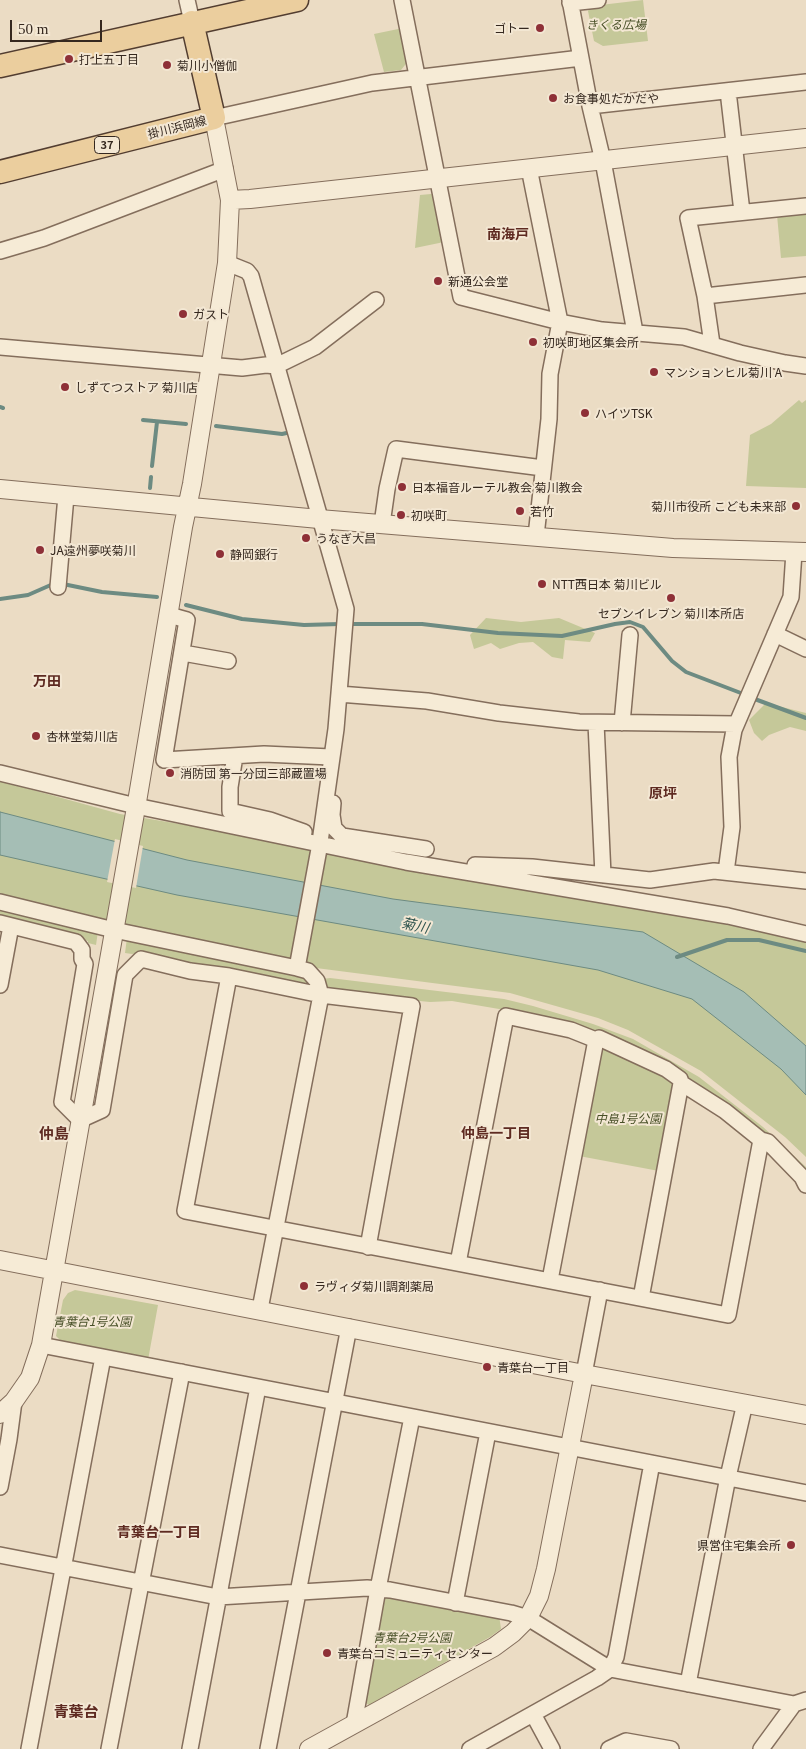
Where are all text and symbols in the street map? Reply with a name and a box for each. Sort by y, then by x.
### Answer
scale bar [12,10,105,42]
park label: きくる広場 [586,17,646,31]
text: 50 m [18,21,48,37]
place label: ゴトー [494,21,530,35]
marker: ゴトー [534,22,546,34]
place label: 打上五丁目 [79,52,139,66]
marker: 打上五丁目 [63,53,75,65]
place label: 菊川小僧伽 [177,58,237,72]
marker: 菊川小僧伽 [161,59,173,71]
place label: お食事処たかだや [563,91,659,105]
marker: お食事処たかだや [547,92,559,104]
street label: 掛川浜岡線 [146,113,208,141]
road number: 37 [94,136,120,154]
district label: 南海戸 [487,226,529,242]
place label: 新通公会堂 [448,274,508,288]
marker: 新通公会堂 [432,275,444,287]
place label: ガスト [193,307,229,321]
marker: ガスト [177,308,189,320]
place label: 初咲町地区集会所 [543,335,639,349]
marker: 初咲町地区集会所 [527,336,539,348]
place label: マンションヒル菊川 A [664,365,782,379]
marker: マンションヒル菊川 A [648,366,660,378]
place label: しずてつストア 菊川店 [75,380,198,394]
marker: しずてつストア 菊川店 [59,381,71,393]
place label: ハイツTSK [595,406,653,420]
marker: ハイツTSK [579,407,591,419]
place label: 日本福音ルーテル教会 菊川教会 [412,480,583,494]
marker: 日本福音ルーテル教会 菊川教会 [396,481,408,493]
place label: 菊川市役所 こども未来部 [651,499,786,513]
marker: 菊川市役所 こども未来部 [790,500,802,512]
place label: 若竹 [530,504,554,518]
marker: 若竹 [514,505,526,517]
place label: 初咲町 [411,508,447,522]
marker: 初咲町 [395,509,407,521]
place label: うなぎ大昌 [316,531,376,545]
marker: うなぎ大昌 [300,532,312,544]
place label: JA遠州夢咲菊川 [50,543,136,557]
marker: JA遠州夢咲菊川 [34,544,46,556]
place label: 静岡銀行 [230,547,278,561]
marker: 静岡銀行 [214,548,226,560]
place label: NTT西日本 菊川ビル [552,577,662,591]
marker: NTT西日本 菊川ビル [536,578,548,590]
marker: セブンイレブン 菊川本所店 [665,592,677,604]
place label: セブンイレブン 菊川本所店 [598,606,744,620]
district label: 万田 [33,673,61,689]
place label: 杏林堂菊川店 [46,729,118,743]
marker: 杏林堂菊川店 [30,730,42,742]
place label: 消防団 第一分団三部蔵置場 [180,766,327,780]
marker: 消防団 第一分団三部蔵置場 [164,767,176,779]
district label: 原坪 [649,785,677,801]
water label: 菊川 [400,914,430,936]
park label: 中島1号公園 [595,1111,661,1125]
district label: 仲島 [39,1124,69,1142]
district label: 仲島一丁目 [461,1125,531,1141]
place label: ラヴィダ菊川調剤薬局 [314,1279,434,1293]
marker: ラヴィダ菊川調剤薬局 [298,1280,310,1292]
park label: 青葉台1号公園 [53,1314,131,1328]
place label: 青葉台一丁目 [497,1360,569,1374]
marker: 青葉台一丁目 [481,1361,493,1373]
district label: 青葉台一丁目 [117,1524,201,1540]
place label: 県営住宅集会所 [697,1538,781,1552]
marker: 県営住宅集会所 [785,1539,797,1551]
park label: 青葉台2号公園 [373,1630,451,1644]
place label: 青葉台コミュニティセンター [337,1646,493,1660]
marker: 青葉台コミュニティセンター [321,1647,333,1659]
district label: 青葉台 [54,1702,98,1720]

